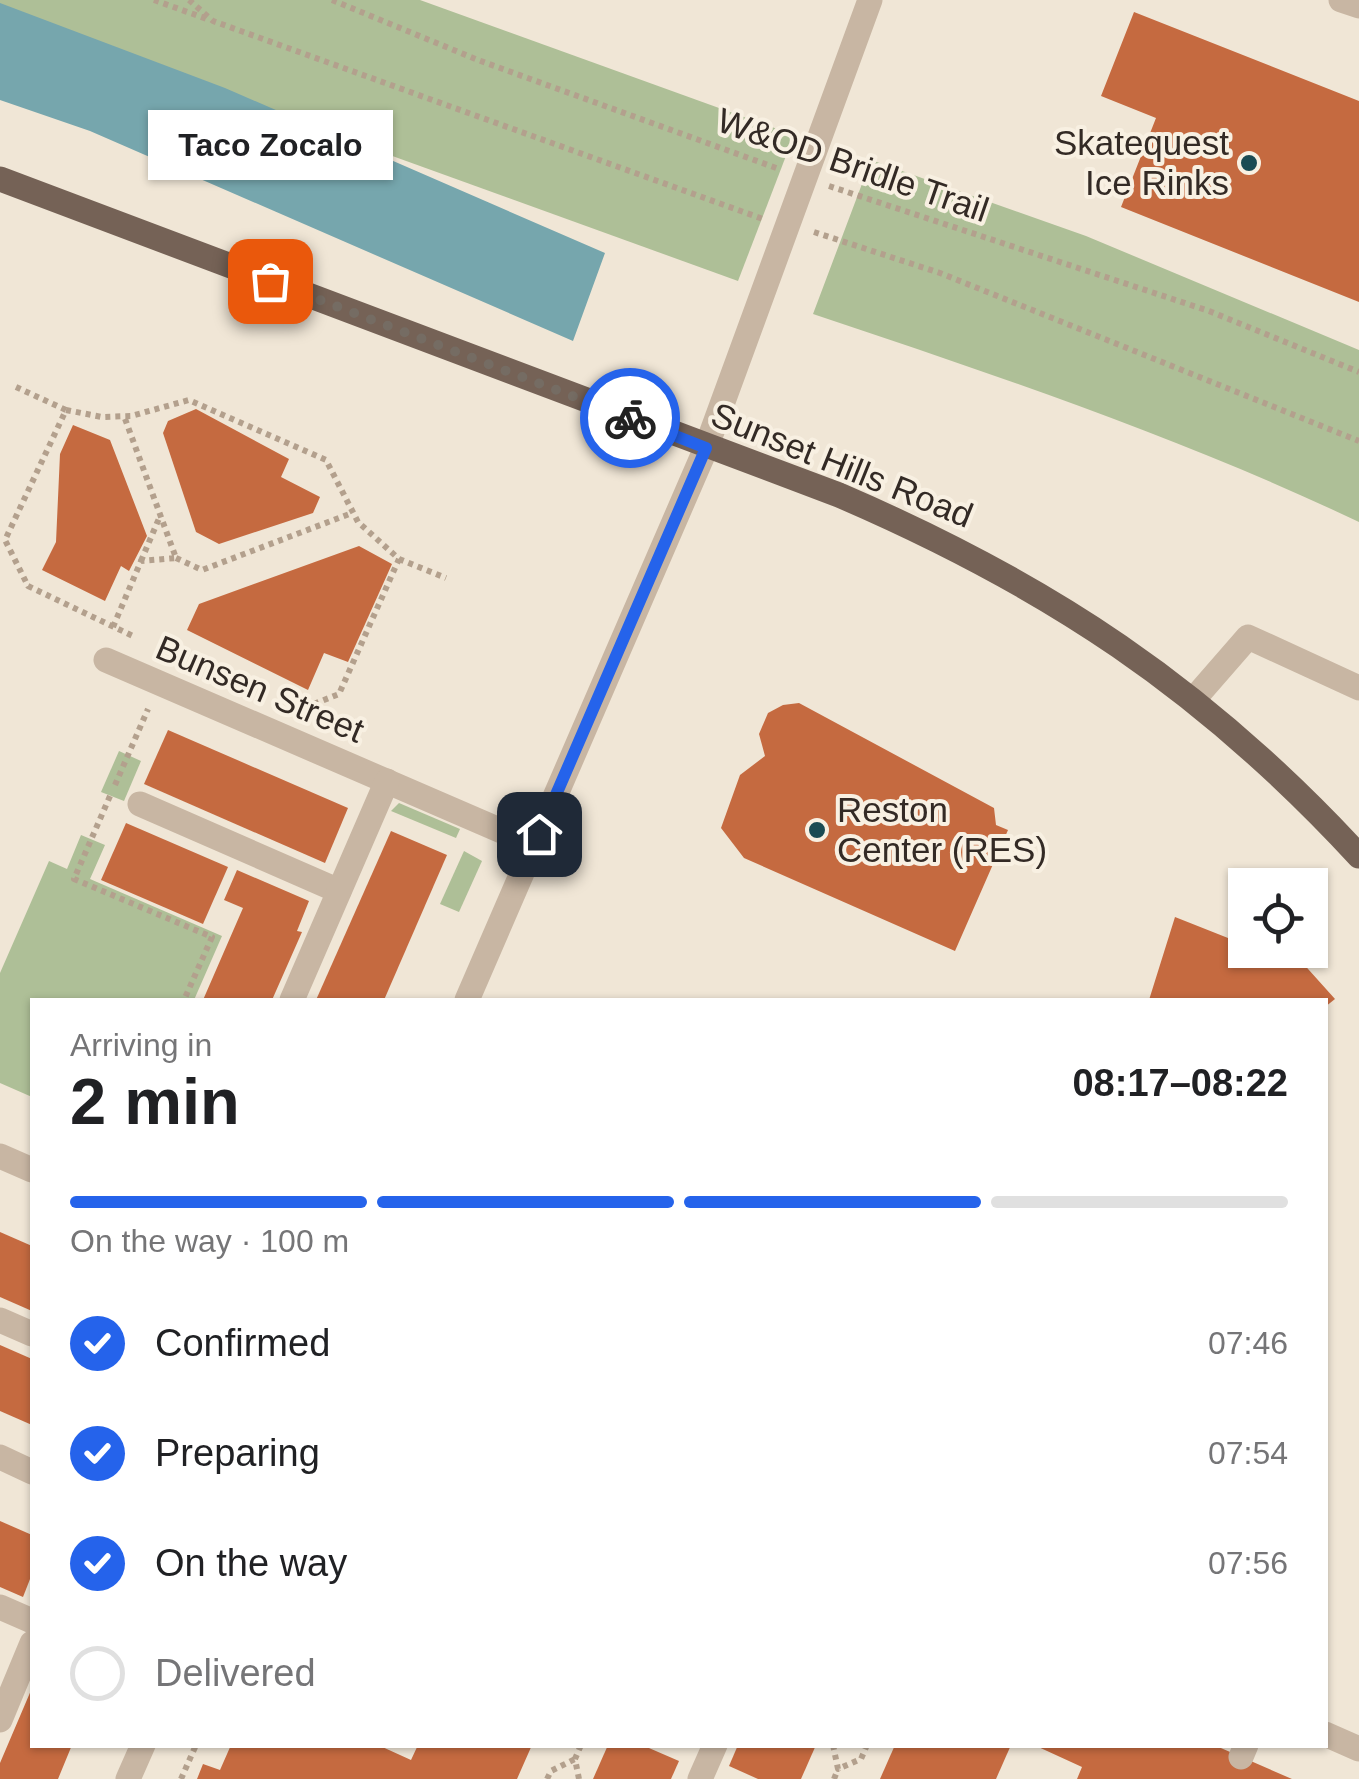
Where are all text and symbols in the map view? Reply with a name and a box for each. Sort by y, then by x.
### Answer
street label: W&OD Bridle Trail [713,100,994,229]
callout: Taco Zocalo [148,111,392,181]
place label: Skatequest Ice Rinks [1054,123,1229,202]
text: Taco Zocalo [178,127,363,163]
marker: Skatequest Ice Rinks [1238,152,1260,174]
pin [228,239,313,324]
icon: bag [243,254,298,309]
courier [580,368,680,468]
icon: bike [603,391,658,446]
street label: Sunset Hills Road [706,394,978,535]
street label: Bunsen Street [150,627,370,750]
place label: Reston Center (RES) [837,790,1047,869]
pin [497,792,582,877]
icon: home [512,807,567,862]
marker: Reston Center (RES) [806,819,828,841]
map controls [1228,868,1328,968]
button: locate [1228,868,1328,968]
text: Arriving in [70,1027,212,1063]
text: 08:17–08:22 [1072,1062,1288,1104]
text: 2 min [70,1065,240,1138]
text: On the way · 100 m [70,1223,349,1259]
icon: check [70,1316,125,1371]
text: Confirmed [155,1322,330,1364]
text: 07:46 [1208,1325,1288,1361]
icon: check [70,1426,125,1481]
text: Preparing [155,1432,320,1474]
text: 07:54 [1208,1435,1288,1471]
icon: check [70,1536,125,1591]
text: On the way [155,1542,347,1584]
text: 07:56 [1208,1545,1288,1581]
text: Delivered [155,1652,316,1694]

